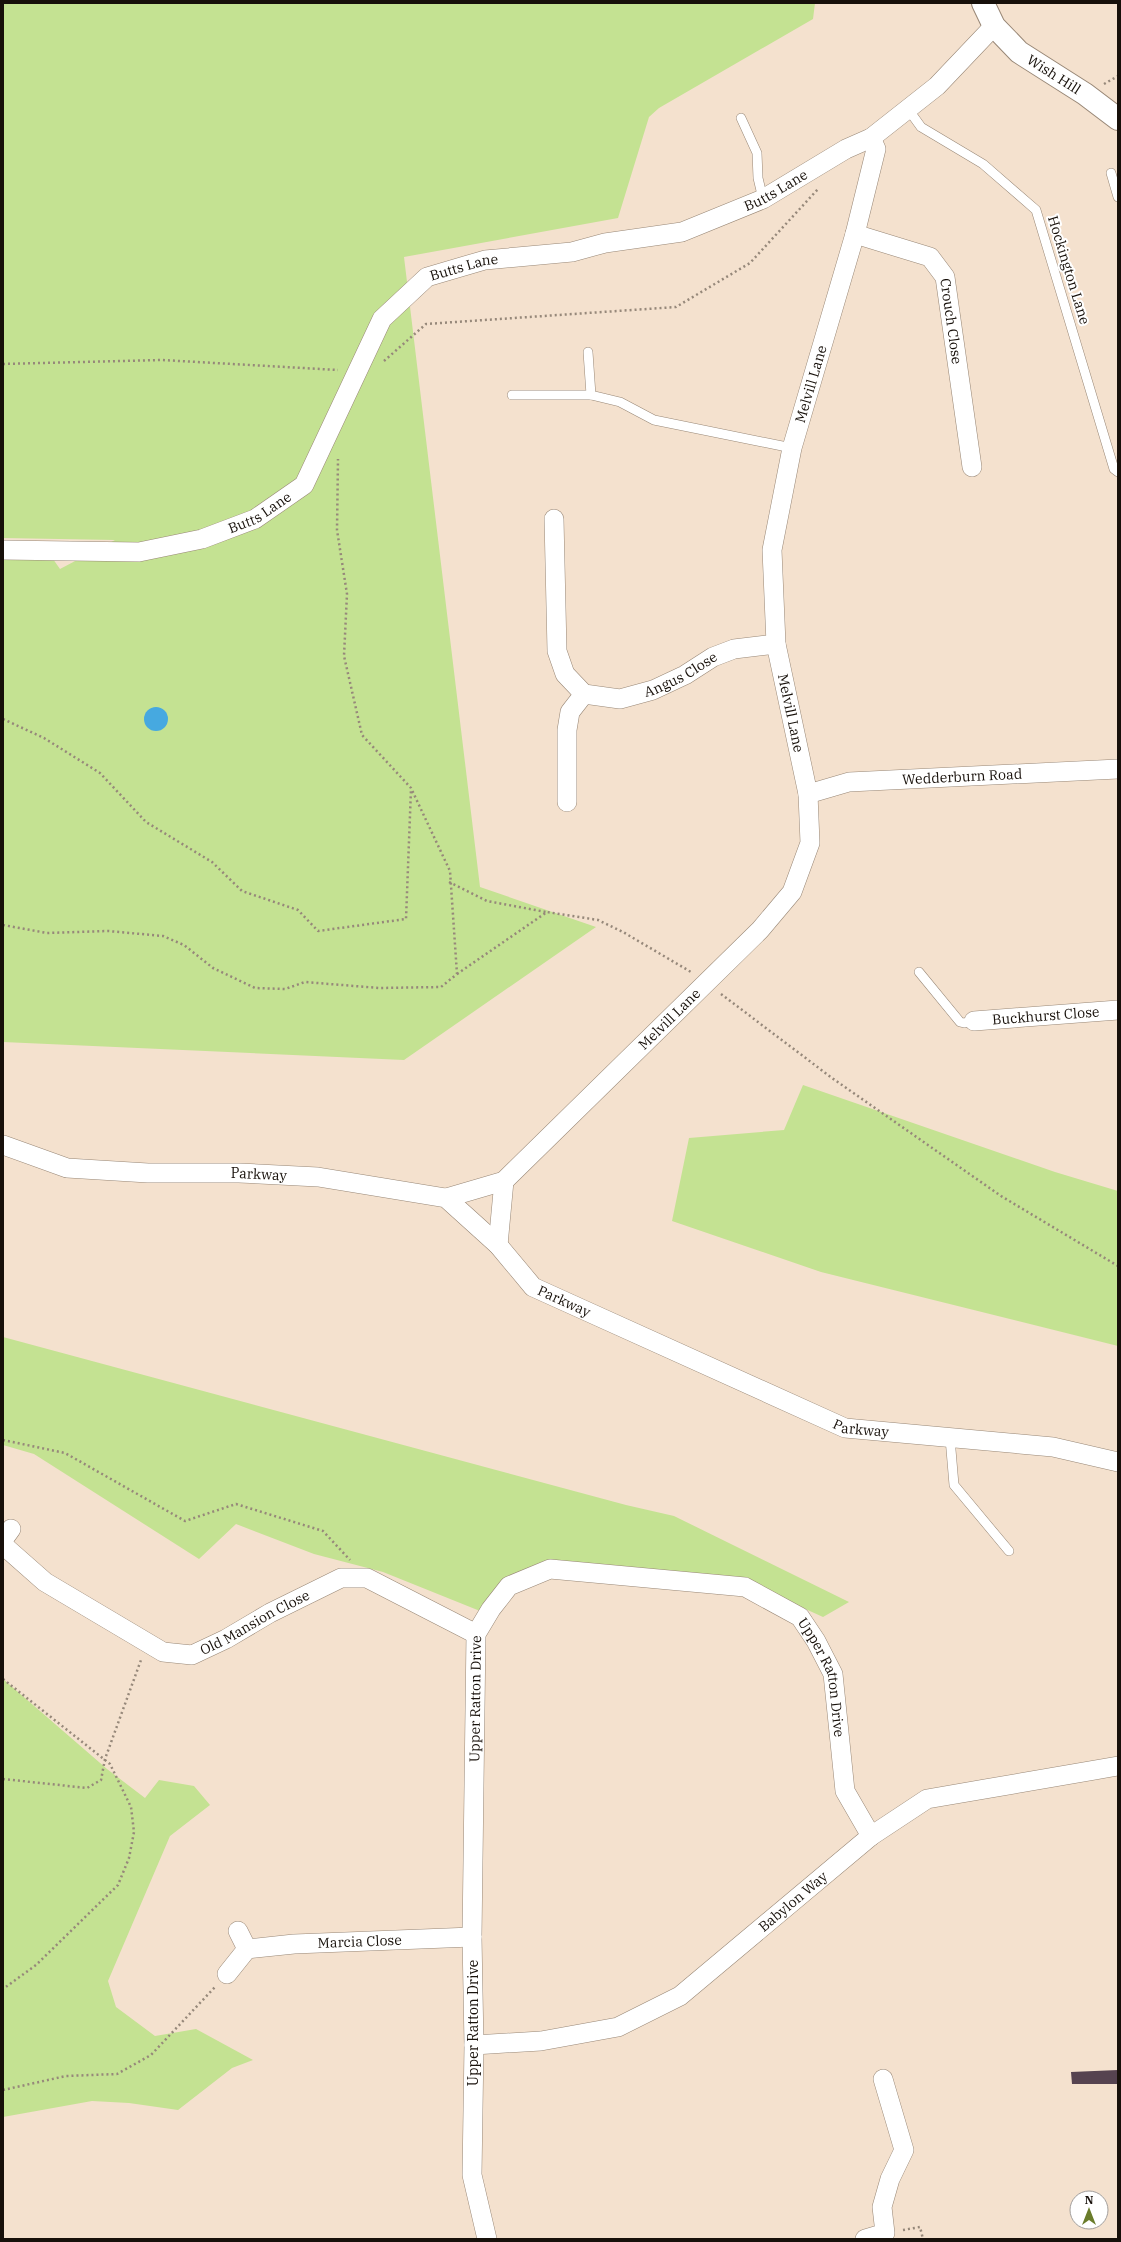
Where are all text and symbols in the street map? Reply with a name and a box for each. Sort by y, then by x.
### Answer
street label: Wish Hill [1024,50,1084,98]
street label: Butts Lane [741,165,811,215]
street label: Hockington Lane [1044,213,1094,327]
street label: Butts Lane [428,250,499,285]
street label: Crouch Close [936,277,966,365]
street label: Melvill Lane [791,343,831,425]
street label: Butts Lane [226,488,295,537]
street label: Angus Close [642,648,720,701]
street label: Melvill Lane [774,672,808,754]
street label: Wedderburn Road [902,765,1023,788]
street label: Melvill Lane [634,984,704,1053]
street label: Buckhurst Close [992,1002,1100,1029]
street label: Parkway [231,1164,288,1184]
street label: Parkway [535,1281,594,1321]
street label: Parkway [830,1415,890,1441]
street label: Old Mansion Close [197,1586,312,1659]
street label: Upper Ratton Drive [794,1614,848,1738]
street label: Upper Ratton Drive [465,1635,485,1762]
street label: Babylon Way [755,1867,832,1936]
street label: Marcia Close [317,1931,402,1952]
street label: Upper Ratton Drive [464,1960,482,2086]
north arrow [1069,2190,1109,2230]
text: N [1085,2193,1094,2207]

